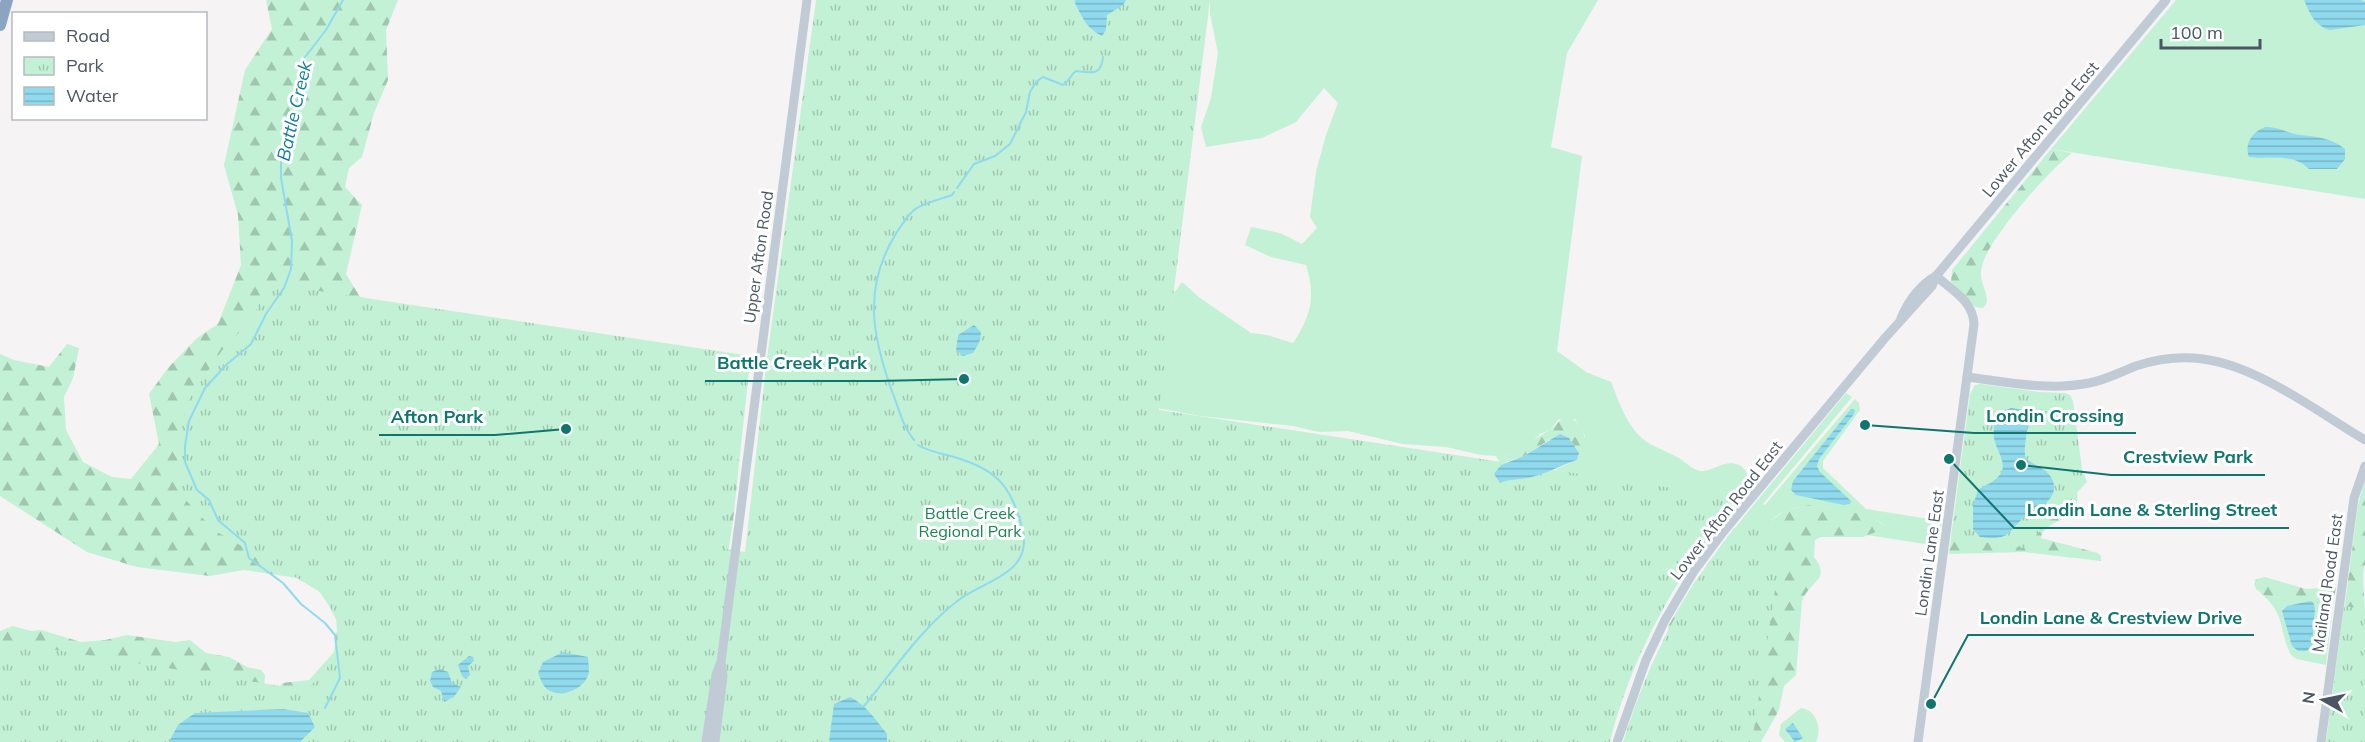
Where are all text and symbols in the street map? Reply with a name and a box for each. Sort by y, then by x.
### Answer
legend [12,12,207,120]
scale bar [2161,12,2260,50]
text: 100 m [2170,21,2223,44]
text: Road [66,24,110,47]
text: Park [66,54,105,77]
street label: Lower Afton Road East [1977,57,2103,201]
water label: Battle Creek [271,58,317,163]
text: Water [66,84,119,107]
street label: Upper Afton Road [739,189,777,325]
callout: Battle Creek Park [705,345,879,381]
text: Battle Creek Park [717,351,868,374]
callout: Londin Crossing [1974,397,2136,433]
callout: Afton Park [379,399,495,435]
text: Londin Crossing [1986,404,2124,427]
text: Afton Park [391,405,484,428]
street label: Lower Afton Road East [1666,436,1787,583]
callout: Crestview Park [2111,439,2265,475]
text: Crestview Park [2123,445,2254,468]
street label: Londin Lane East [1910,488,1948,617]
callout: Londin Lane & Sterling Street [2014,492,2289,528]
text: Londin Lane & Sterling Street [2027,498,2278,521]
park label: Battle Creek Regional Park [919,503,1022,541]
street label: Mailand Road East [2307,512,2347,653]
callout: Londin Lane & Crestview Drive [1968,599,2254,635]
text: Londin Lane & Crestview Drive [1980,606,2242,629]
north arrow [2293,670,2353,730]
text: N [2297,690,2319,705]

